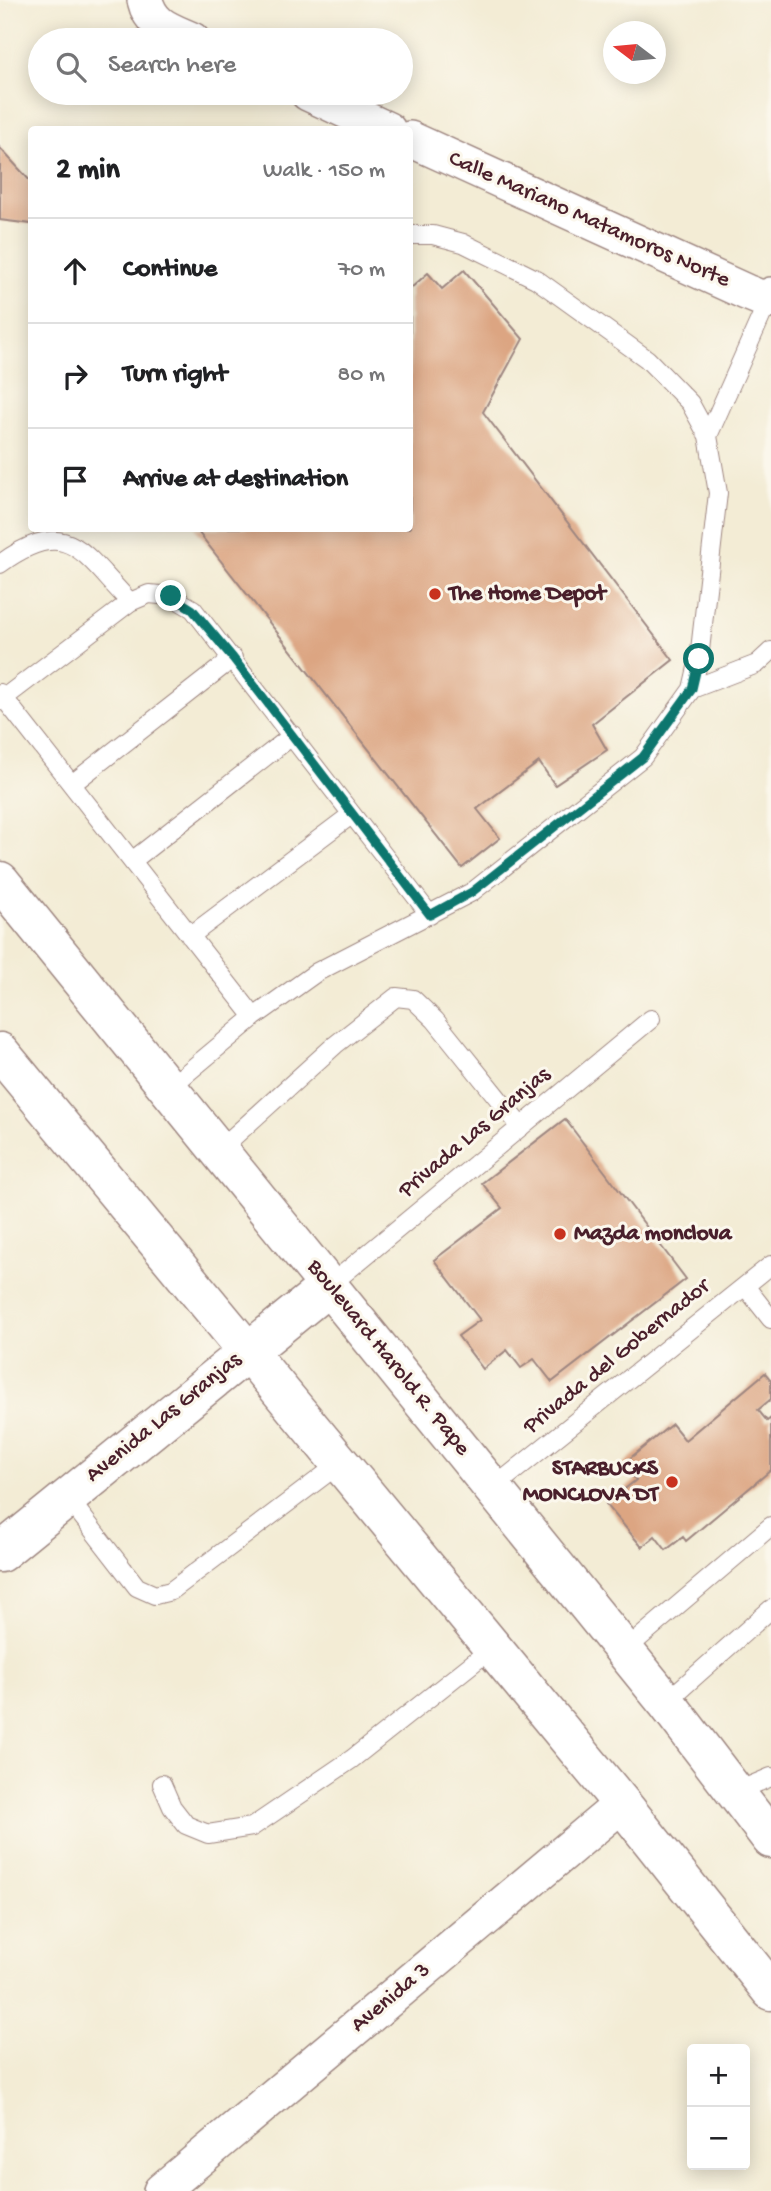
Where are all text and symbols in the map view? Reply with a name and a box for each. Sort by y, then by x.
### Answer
north arrow [603,21,666,84]
search box [28,28,413,105]
icon: search [52,48,90,86]
text: Search here [108,51,236,82]
street label: Calle Mariano Matamoros Norte [444,146,735,295]
text: 2 min [56,154,120,189]
text: Walk · 150 m [263,158,385,185]
icon: ahead [56,252,94,290]
text: Continue [123,255,217,286]
text: 70 m [338,257,385,284]
icon: right [56,357,94,395]
text: Turn right [123,360,227,391]
text: 80 m [338,362,385,389]
icon: arrive [56,462,94,500]
text: Arrive at destination [123,465,348,496]
route end [155,580,186,611]
place label: The Home Depot [447,581,608,608]
marker: The Home Depot [427,586,443,602]
route start [683,643,714,674]
street label: Privada Las Granjas [393,1061,557,1205]
place label: Mazda monclova [574,1221,733,1248]
marker: Mazda monclova [552,1226,568,1242]
street label: Boulevard Harold R. Pape [300,1254,476,1462]
street label: Privada del Gobernador [518,1272,717,1441]
street label: Avenida Las Granjas [81,1347,248,1489]
place label: STARBUCKS MONCLOVA DT [523,1456,660,1509]
marker: STARBUCKS MONCLOVA DT [664,1474,680,1490]
street label: Avenida 3 [346,1957,436,2039]
map controls [687,2044,750,2170]
button: + [687,2044,750,2107]
button: − [687,2107,750,2170]

